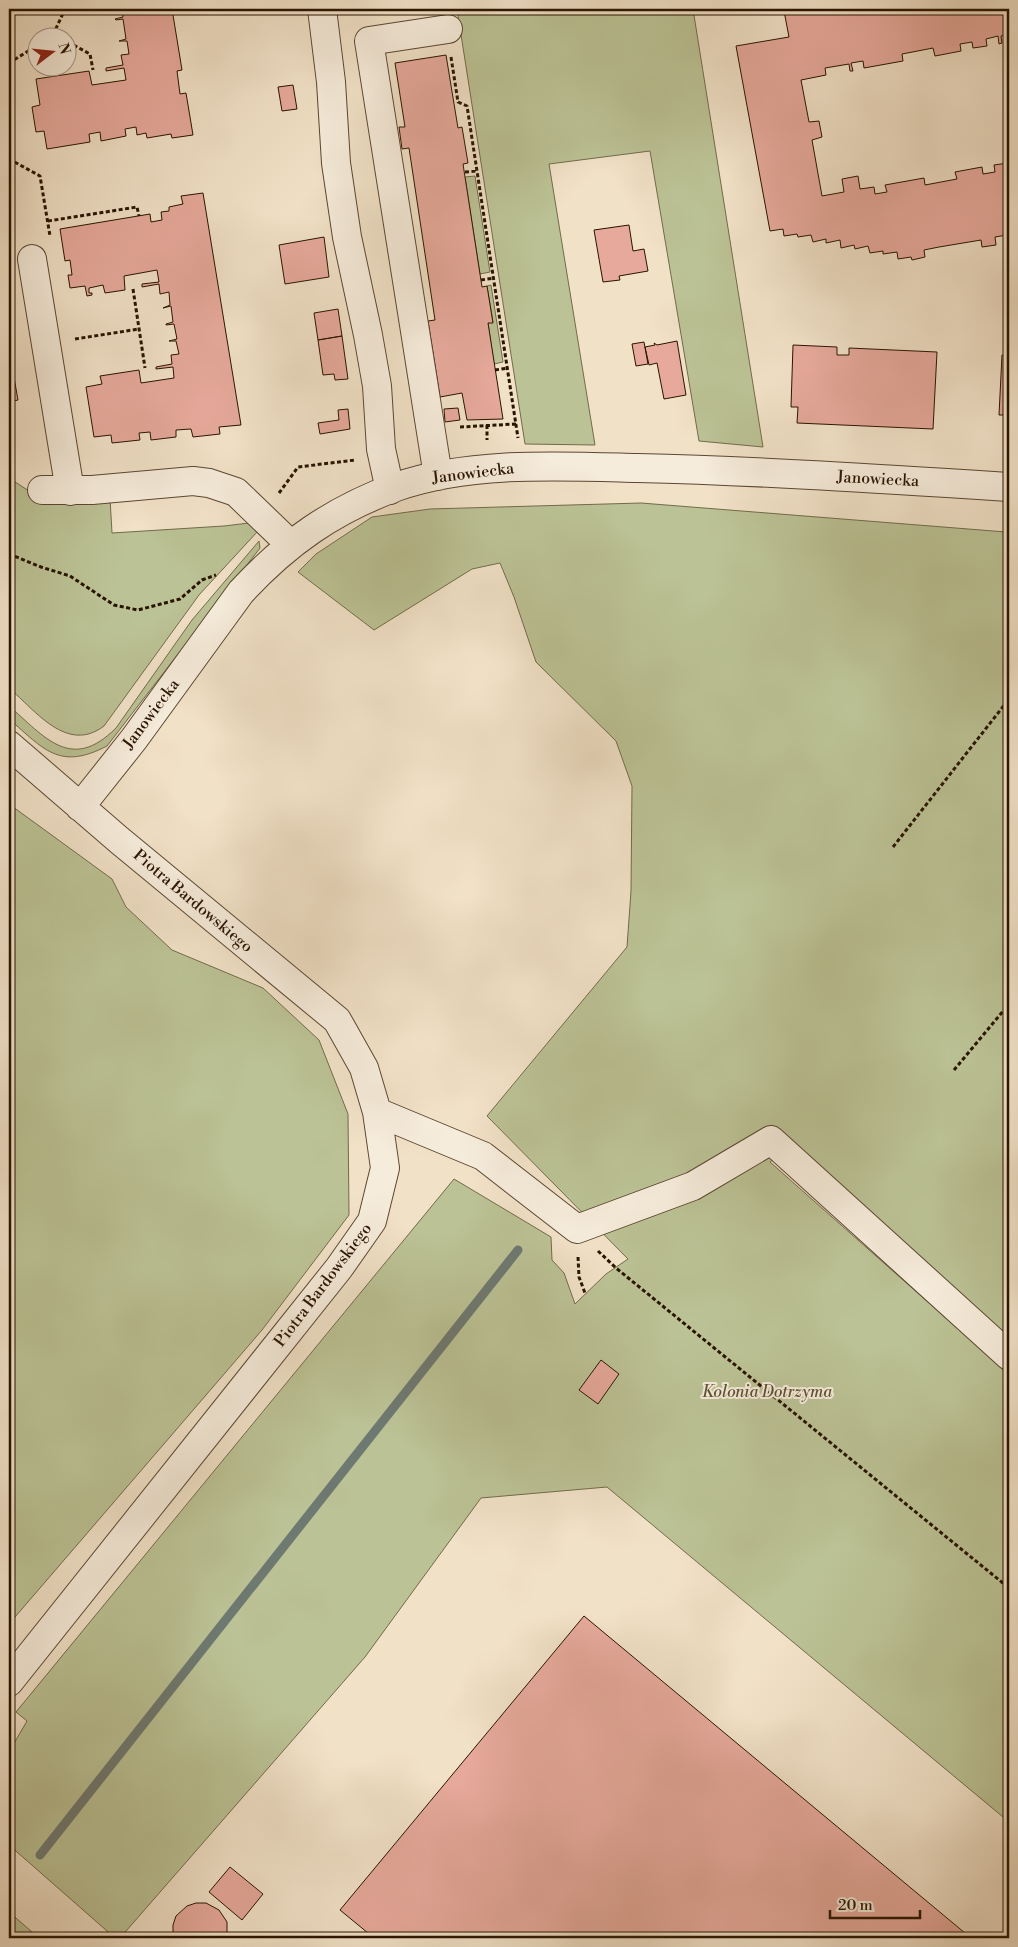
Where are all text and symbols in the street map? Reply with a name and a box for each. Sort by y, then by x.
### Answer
north arrow [28,28,78,78]
text: N [53,41,74,56]
street label: Janowiecka [430,458,516,488]
street label: Janowiecka [835,467,921,491]
street label: Janowiecka [118,674,184,754]
street label: Piotra Bardowskiego [129,845,257,957]
street label: Piotra Bardowskiego [270,1219,376,1351]
park label: Kolonia Dotrzyma [702,1382,832,1402]
scale bar [830,1887,920,1919]
text: 20 m [838,1896,873,1915]

